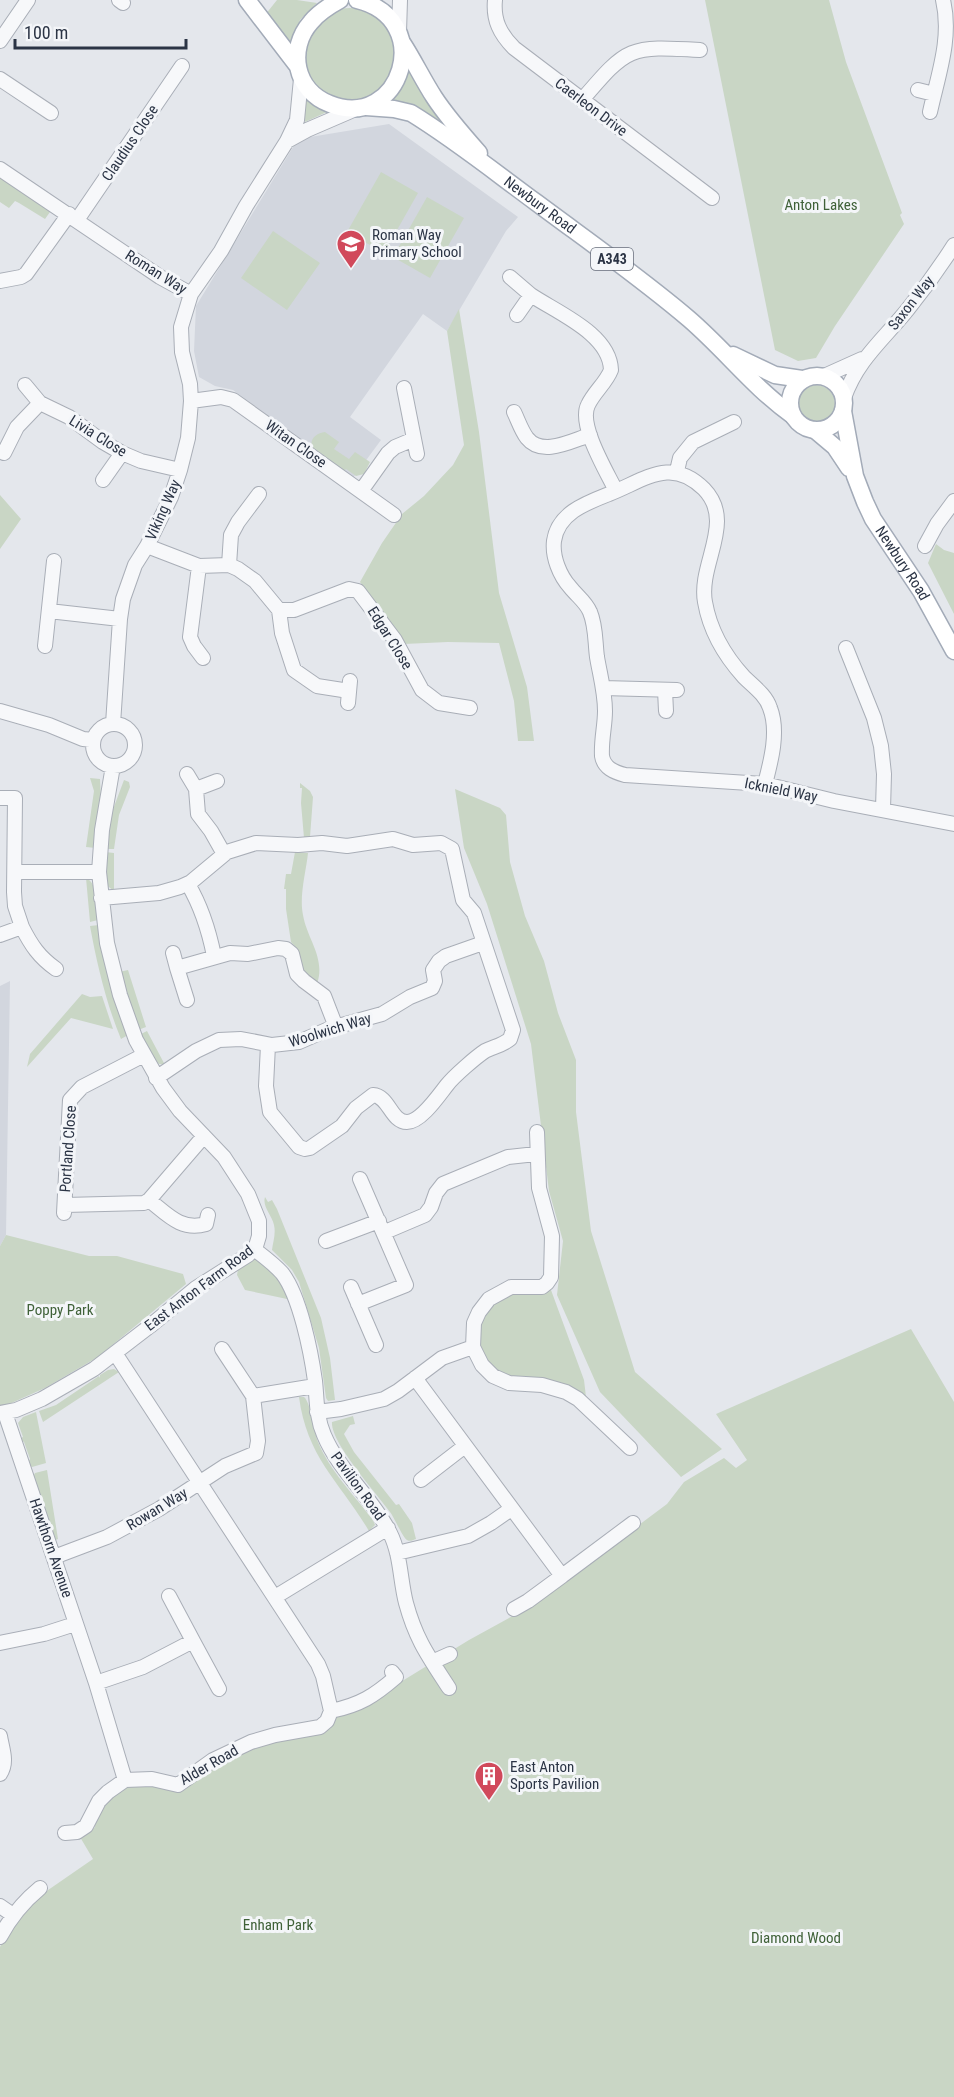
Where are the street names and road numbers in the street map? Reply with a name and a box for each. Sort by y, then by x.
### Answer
street label: Caerleon Drive [551,74,631,140]
street label: Claudius Close [98,101,162,185]
street label: Newbury Road [500,173,579,238]
street label: Roman Way [122,246,190,298]
road number: A343 [591,248,633,270]
street label: Saxon Way [884,272,938,334]
street label: Livia Close [66,411,130,461]
street label: Witan Close [262,416,330,472]
street label: Viking Way [142,477,184,543]
street label: Newbury Road [871,523,933,604]
street label: Edgar Close [364,603,416,673]
street label: Icknield Way [743,774,819,806]
street label: Woolwich Way [287,1009,373,1051]
street label: Portland Close [56,1105,80,1193]
street label: East Anton Farm Road [141,1241,257,1335]
street label: Pavilion Road [327,1448,389,1524]
street label: Rowan Way [123,1484,191,1534]
street label: Hawthorn Avenue [26,1496,76,1600]
street label: Alder Road [176,1741,242,1789]

